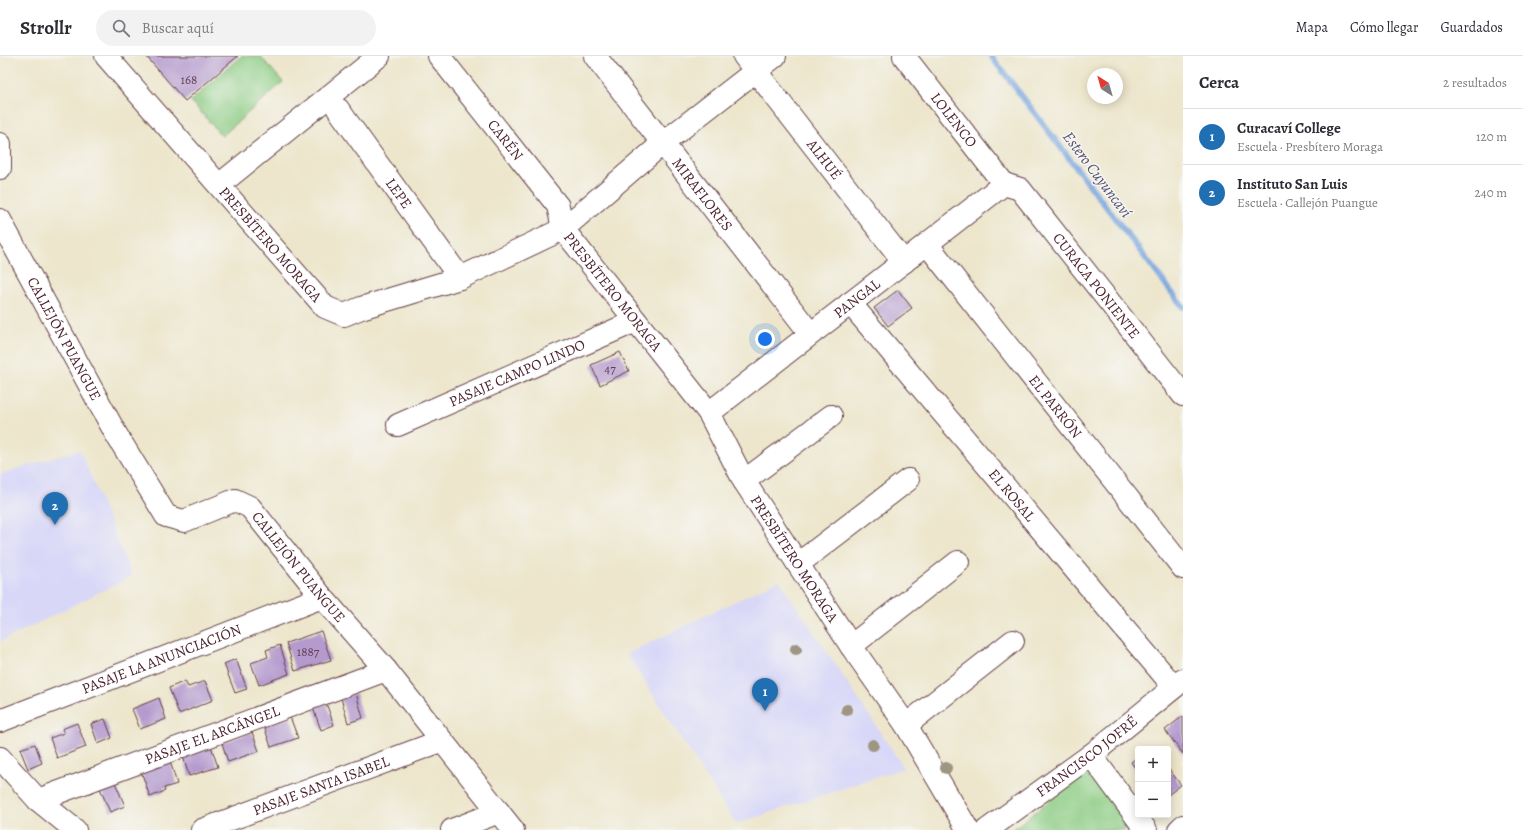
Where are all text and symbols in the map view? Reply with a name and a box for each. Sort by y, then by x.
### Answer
search box [96,10,376,46]
text: Strollr [20,15,72,41]
icon: search [110,17,132,39]
text: Buscar aquí [142,18,214,38]
text: Mapa [1296,18,1328,37]
text: Cómo llegar [1350,18,1418,37]
text: Guardados [1440,18,1503,37]
north arrow [1087,68,1123,104]
house number: 168 [181,71,197,88]
text: Cerca [1199,71,1239,94]
text: 2 resultados [1443,74,1507,91]
street label: LOLENCO [926,88,982,151]
street label: CARÉN [483,115,528,165]
text: Curacaví College [1237,118,1341,138]
water label: Estero Cuyuncaví [1058,127,1137,223]
text: 1 [1210,128,1214,145]
text: 120 m [1476,128,1507,145]
street label: ALHUÉ [802,134,847,184]
text: Escuela · Presbítero Moraga [1237,138,1383,155]
street label: MIRAFLORES [667,153,737,235]
street label: LEPE [381,174,417,213]
text: Instituto San Luis [1237,174,1348,194]
street label: PRESBÍTERO MORAGA [214,182,326,307]
text: 2 [1209,184,1215,201]
text: 240 m [1475,184,1507,201]
text: Escuela · Callejón Puangue [1237,194,1378,211]
street label: PRESBÍTERO MORAGA [559,228,666,356]
street label: CURACA PONIENTE [1048,229,1145,343]
street label: CALLEJÓN PUANGUE [23,273,106,404]
street label: PANGAL [829,274,884,323]
your location [755,329,775,349]
street label: PASAJE CAMPO LINDO [446,334,588,412]
house number: 47 [604,360,616,377]
street label: EL PARRÓN [1024,371,1087,442]
street label: EL ROSAL [984,464,1040,526]
street label: PRESBÍTERO MORAGA [746,491,843,626]
pin: 2 [42,492,68,525]
street label: CALLEJÓN PUANGUE [247,507,350,627]
street label: PASAJE LA ANUNCIACIÓN [79,619,244,699]
house number: 1887 [297,643,320,660]
pin: 1 [752,678,778,711]
street label: PASAJE EL ARCÁNGEL [142,700,283,769]
street label: FRANCISCO JOFRÉ [1032,711,1142,801]
map controls [1135,746,1171,818]
button: + [1135,746,1171,782]
street label: PASAJE SANTA ISABEL [250,751,392,820]
button: − [1135,782,1171,818]

